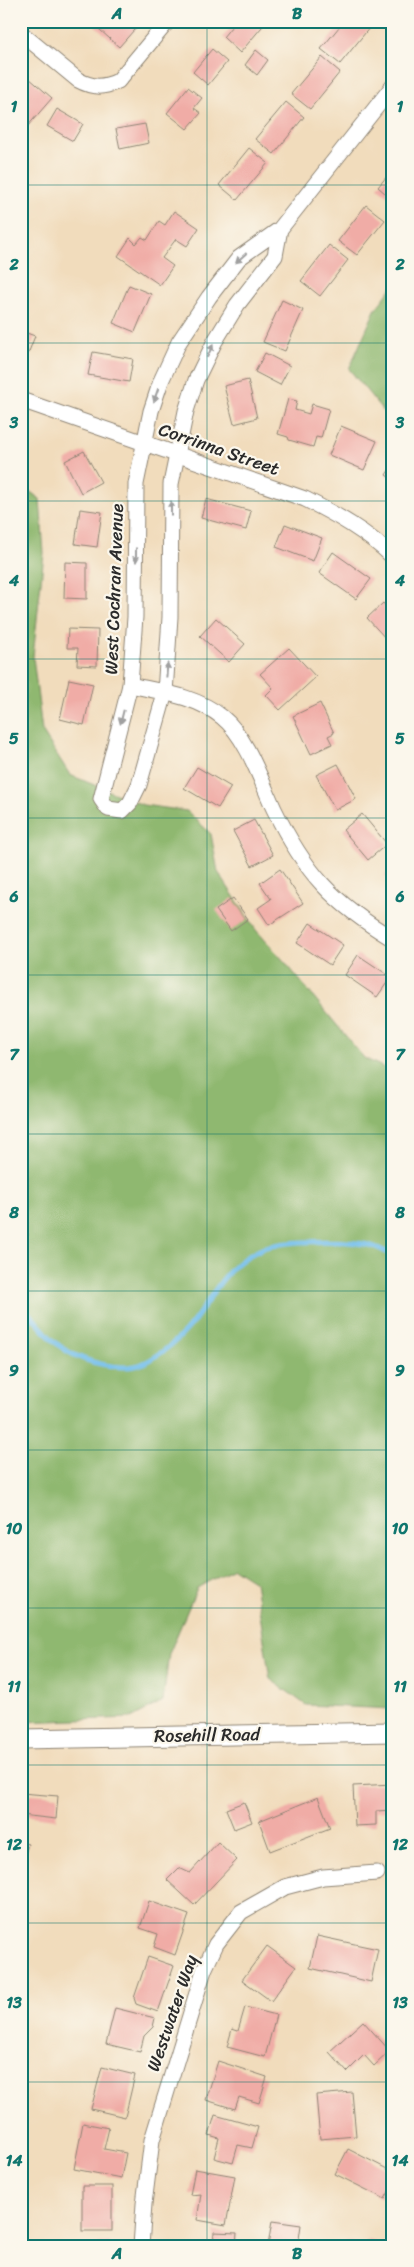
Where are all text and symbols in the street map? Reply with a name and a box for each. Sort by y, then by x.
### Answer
text: A [111,0,122,28]
text: B [292,0,303,28]
text: 1 [11,92,18,121]
text: 1 [397,92,404,121]
text: 2 [8,250,19,279]
text: 2 [394,250,405,279]
one-way arrow [235,253,247,264]
one-way arrow [206,344,214,358]
one-way arrow [152,388,159,403]
text: 3 [9,408,19,437]
text: 3 [395,408,405,437]
street label: Corrinna Street [154,413,284,485]
one-way arrow [167,499,175,515]
street label: West Cochran Avenue [95,503,133,675]
one-way arrow [132,548,140,564]
text: 4 [8,566,19,595]
text: 4 [394,566,405,595]
one-way arrow [163,662,171,678]
one-way arrow [118,709,126,724]
text: 5 [9,724,19,753]
text: 5 [395,724,405,753]
text: 6 [8,882,19,911]
text: 6 [394,882,405,911]
text: 7 [9,1040,20,1069]
text: 7 [395,1040,406,1069]
text: 8 [8,1198,19,1227]
text: 8 [394,1198,405,1227]
text: 9 [9,1356,19,1385]
text: 9 [395,1356,405,1385]
text: 10 [6,1514,22,1543]
text: 10 [392,1514,408,1543]
text: 11 [7,1672,21,1701]
text: 11 [393,1672,407,1701]
street label: Rosehill Road [154,1718,262,1752]
text: 12 [6,1830,23,1859]
text: 12 [392,1830,409,1859]
street label: Westwater Way [137,1950,207,2076]
text: 13 [6,1988,22,2017]
text: 13 [392,1988,408,2017]
text: 14 [6,2146,22,2175]
text: 14 [392,2146,408,2175]
text: A [111,2239,122,2267]
text: B [292,2239,303,2267]

